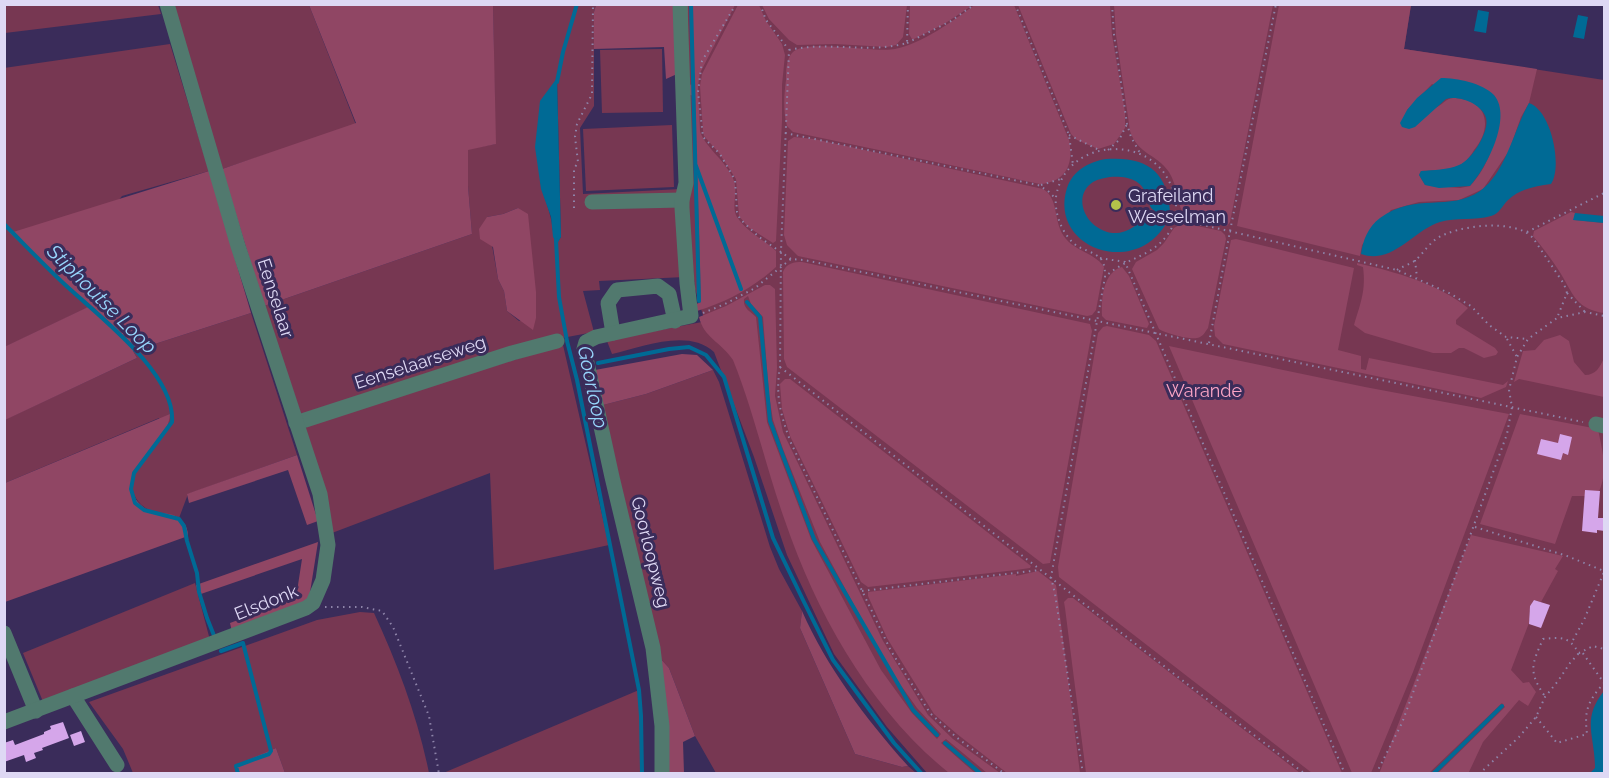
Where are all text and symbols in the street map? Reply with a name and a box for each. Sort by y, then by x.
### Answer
place label: Grafeiland Wesselman [1128,185,1226,227]
marker: Grafeiland Wesselman [1109,198,1123,212]
water label: Stiphoutse Loop [42,239,162,359]
street label: Eenselaar [253,256,299,341]
street label: Eenselaarseweg [352,331,488,393]
water label: Goorloop [573,344,613,430]
park label: Warande [1166,380,1242,401]
street label: Goorloopweg [627,494,675,610]
street label: Elsdonk [231,580,301,624]

